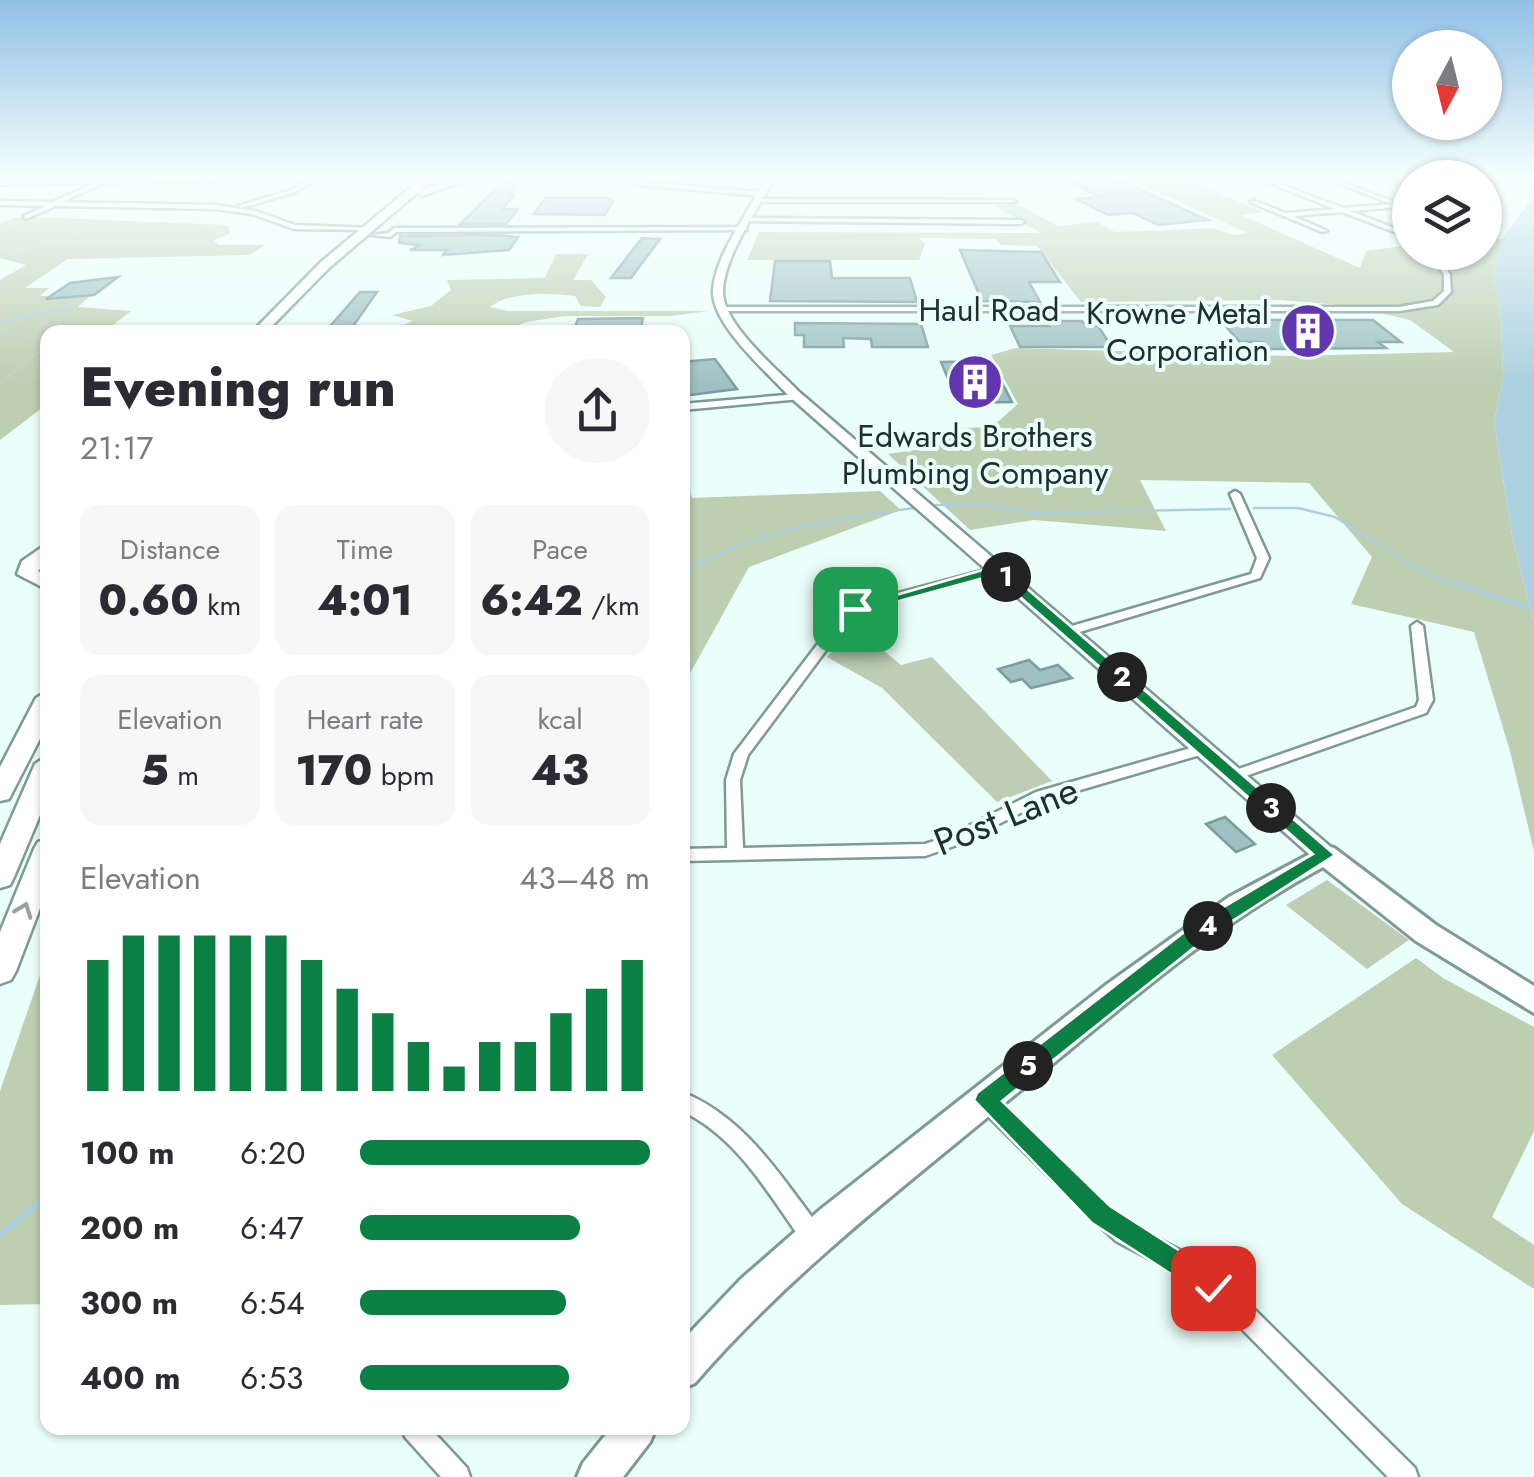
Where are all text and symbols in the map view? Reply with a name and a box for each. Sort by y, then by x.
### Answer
north arrow [1392,30,1502,140]
map controls [1392,30,1502,270]
button: layers [1392,160,1502,270]
street label: Haul Road [918,287,1060,333]
place label: Krowne Metal Corporation [1086,290,1269,373]
building icon: Krowne Metal Corporation [1278,301,1338,361]
text: Evening run [80,347,396,427]
building icon: Edwards Brothers Plumbing Company [945,352,1005,412]
button: share [545,358,650,463]
place label: Edwards Brothers Plumbing Company [842,413,1109,496]
text: 21:17 [80,425,153,471]
text: Distance [120,529,220,570]
text: Time [337,529,393,570]
text: Pace [532,529,588,570]
pin: 1 [981,552,1031,602]
text: 1 [999,556,1013,597]
pin [813,567,898,652]
text: 0.60 [99,570,199,631]
text: 4:01 [317,570,413,631]
text: 6:42 [480,570,583,631]
icon: arrive [828,582,883,637]
text: km [199,585,241,626]
text: /km [583,585,640,626]
pin: 2 [1097,652,1147,702]
text: 2 [1113,656,1131,697]
text: Elevation [117,699,223,740]
text: Heart rate [307,699,423,740]
text: kcal [537,699,583,740]
text: 5 [141,740,169,801]
text: 170 [295,740,372,801]
text: 43 [531,740,589,801]
text: m [169,755,199,796]
text: bpm [372,755,435,796]
street label: Post Lane [925,762,1086,869]
pin: 3 [1246,783,1296,833]
text: 3 [1262,787,1280,828]
text: Elevation [80,855,201,901]
text: 43–48 m [520,855,650,901]
pin: 4 [1183,901,1233,951]
one-way arrow [12,902,32,920]
text: 4 [1198,905,1218,946]
pin: 5 [1003,1041,1053,1091]
text: 5 [1019,1045,1037,1086]
text: 100 m [80,1130,175,1176]
text: 6:20 [240,1130,305,1176]
text: 200 m [80,1205,179,1251]
text: 6:47 [240,1205,304,1251]
pin [1171,1246,1256,1331]
icon: check [1186,1261,1241,1316]
text: 300 m [80,1280,178,1326]
text: 6:54 [240,1280,305,1326]
text: 400 m [80,1355,181,1401]
text: 6:53 [240,1355,304,1401]

